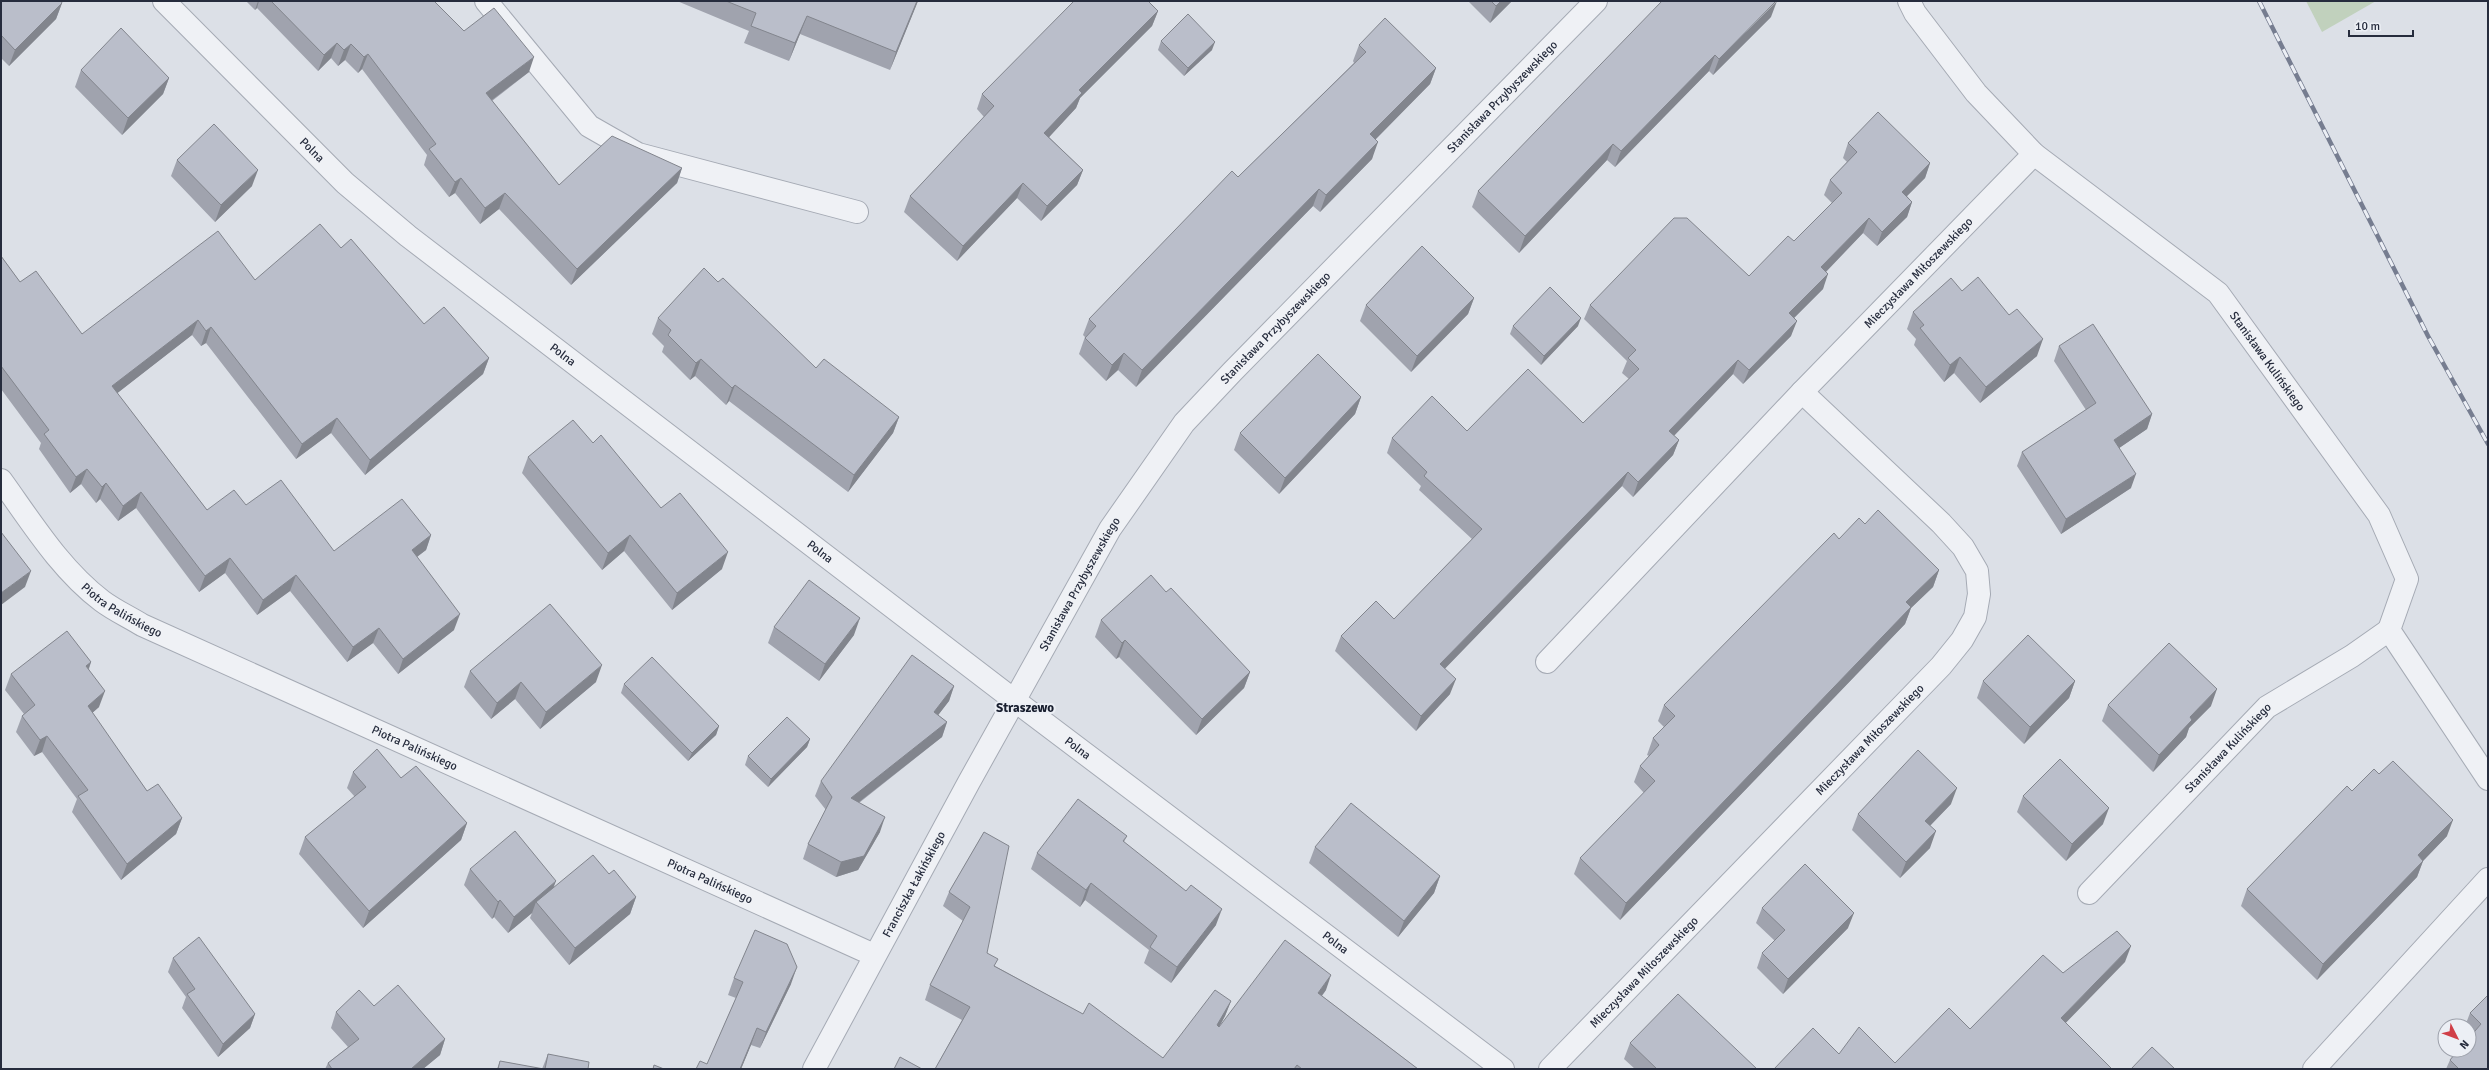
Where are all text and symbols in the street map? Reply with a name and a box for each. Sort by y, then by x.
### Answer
scale bar [2349,12,2413,38]
text: 10 m [2355,19,2380,34]
street label: Stanisława Przybyszewskiego [1444,38,1561,156]
street label: Polna [296,135,327,166]
street label: Mieczysława Miłoszewskiego [1861,214,1976,332]
street label: Stanisława Przybyszewskiego [1217,269,1334,388]
street label: Stanisława Kulińskiego [2226,309,2308,414]
street label: Polna [546,340,579,370]
street label: Stanisława Przybyszewskiego [1036,514,1124,654]
street label: Polna [804,537,836,567]
street label: Piotra Palińskiego [78,580,164,641]
street label: Mieczysława Miłoszewskiego [1813,681,1927,799]
street label: Stanisława Kulińskiego [2182,699,2274,796]
district label: Straszewo [996,700,1054,716]
street label: Piotra Palińskiego [369,723,460,774]
street label: Polna [1061,734,1093,763]
street label: Franciszka Łakińskiego [879,829,949,940]
street label: Piotra Palińskiego [665,856,755,907]
street label: Mieczysława Miłoszewskiego [1587,914,1702,1031]
street label: Polna [1319,928,1351,958]
north arrow [2437,1018,2477,1058]
text: N [2457,1037,2471,1052]

